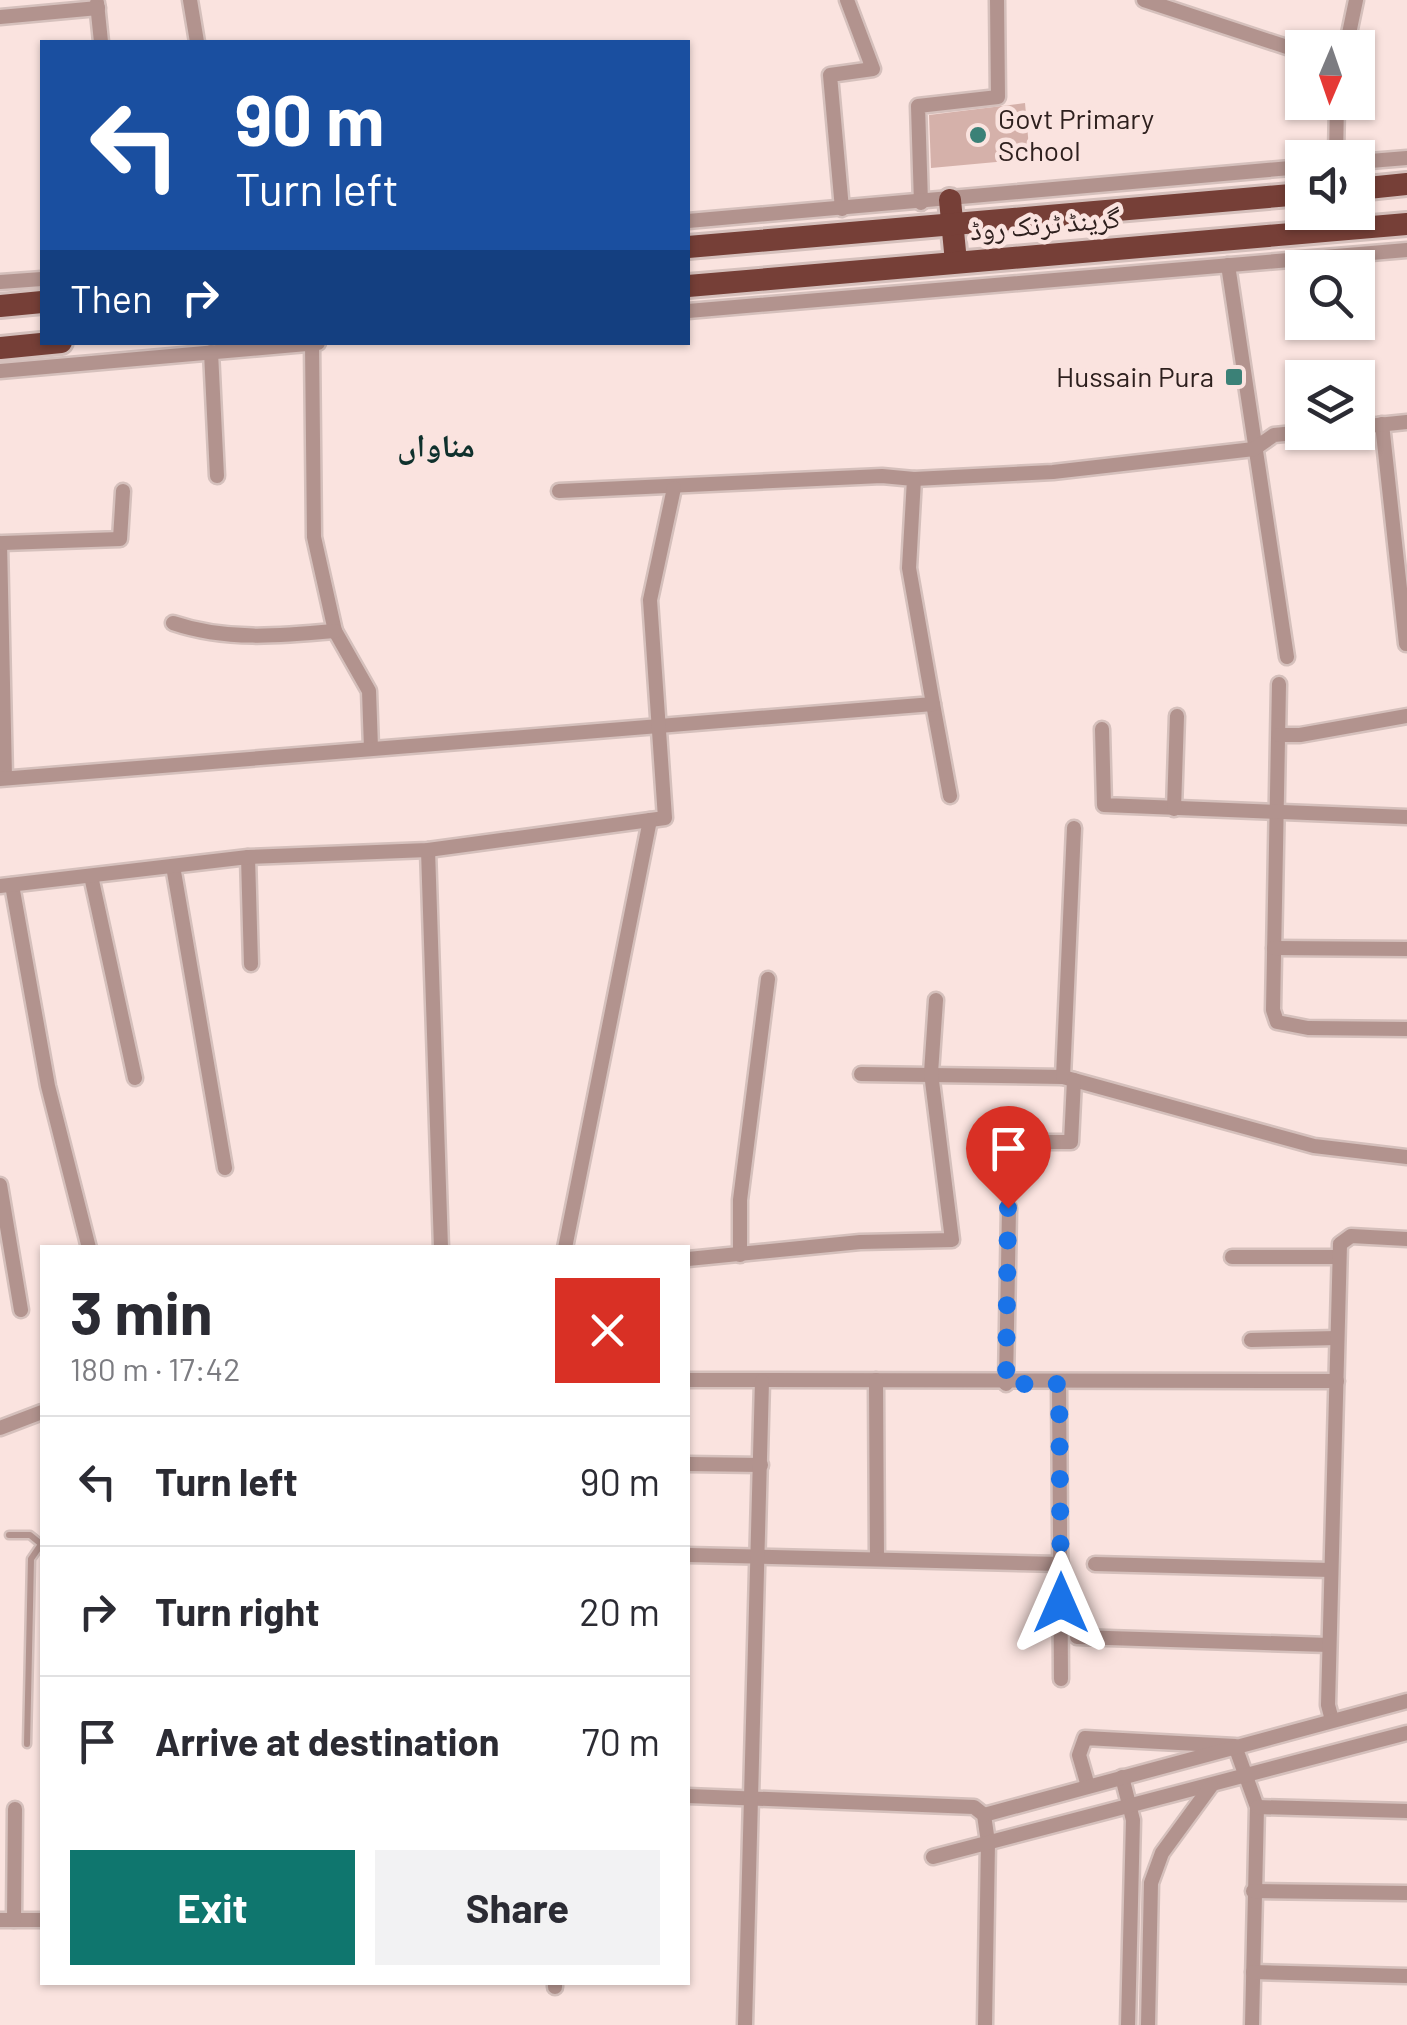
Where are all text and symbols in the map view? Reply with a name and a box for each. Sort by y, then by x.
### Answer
north arrow [1285,30,1375,120]
map controls [1285,30,1375,450]
text: 90 m [235,76,385,160]
icon: left [70,80,200,210]
place label: Govt Primary School [998,101,1154,167]
marker: Govt Primary School [967,124,989,146]
button: sound [1285,140,1375,230]
text: Turn left [235,161,399,215]
street label: گرینڈ ٹرنک روڈ [968,199,1122,247]
button: search [1285,250,1375,340]
icon: right [173,270,228,325]
text: Then [70,275,153,321]
place label: Hussain Pura [1056,359,1214,393]
button: layers [1285,360,1375,450]
marker: Hussain Pura [1223,366,1245,388]
district label: مناواں [397,425,475,465]
pin [966,1106,1051,1209]
icon: arrive [981,1121,1036,1176]
text: 3 min [70,1275,213,1347]
button: close [555,1278,660,1383]
text: 180 m · 17:42 [70,1349,240,1387]
icon: left [70,1454,125,1509]
text: Turn left [155,1458,298,1504]
text: 90 m [580,1458,660,1504]
position arrow [1009,1551,1113,1655]
icon: right [70,1584,125,1639]
text: Turn right [155,1588,320,1634]
text: 20 m [579,1588,660,1634]
icon: arrive [70,1714,125,1769]
text: Arrive at destination [155,1718,500,1764]
text: 70 m [582,1718,660,1764]
button: Exit [70,1850,355,1965]
button: Share [375,1850,660,1965]

